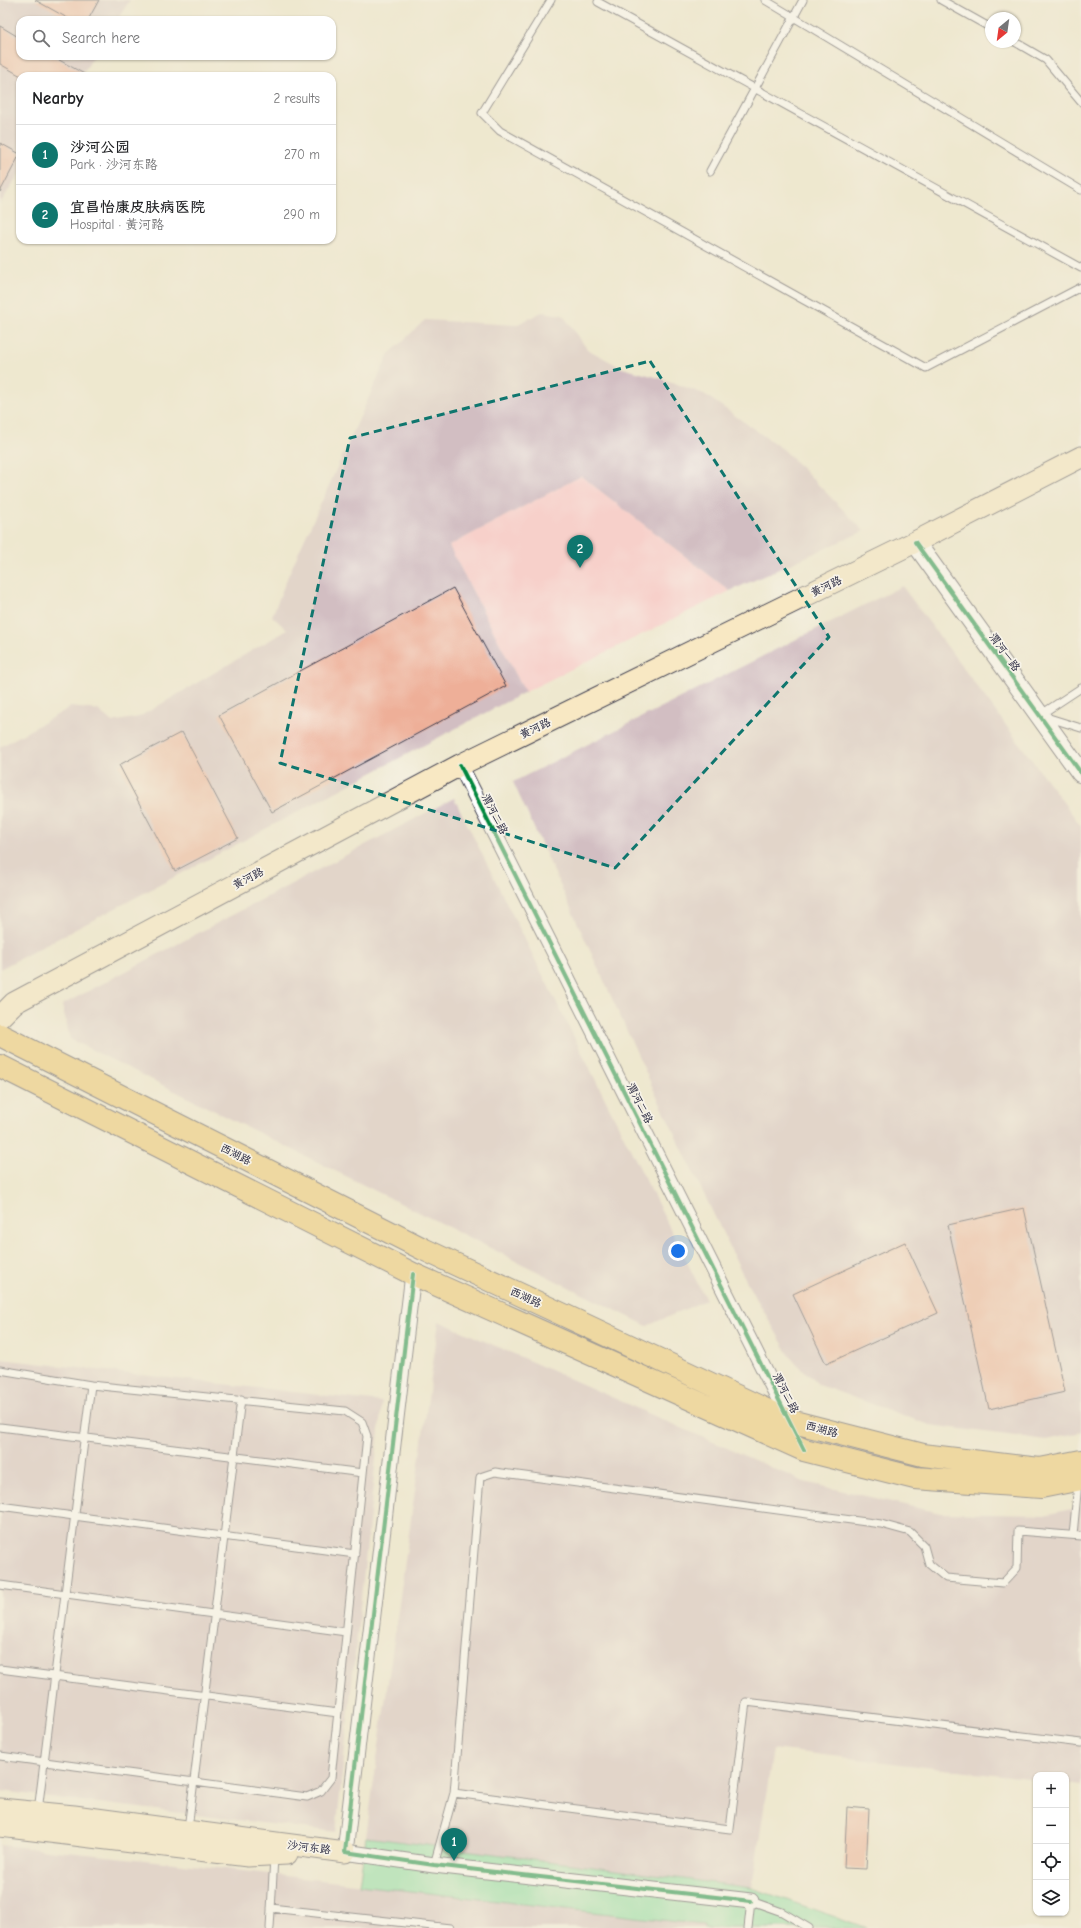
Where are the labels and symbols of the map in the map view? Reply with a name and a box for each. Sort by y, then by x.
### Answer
north arrow [985,12,1021,48]
pin: 2 [567,535,593,568]
street label: 黄河路 [809,573,844,600]
street label: 渭河一路 [986,631,1023,674]
street label: 黄河路 [518,715,553,742]
street label: 渭河二路 [479,792,510,837]
street label: 黄河路 [231,865,266,892]
street label: 渭河二路 [624,1081,655,1126]
street label: 西湖路 [218,1141,253,1168]
your location [668,1241,688,1261]
street label: 西湖路 [508,1285,543,1310]
street label: 渭河二路 [770,1371,801,1416]
street label: 西湖路 [804,1419,839,1440]
pin: 1 [441,1828,467,1861]
street label: 沙河东路 [286,1838,332,1857]

